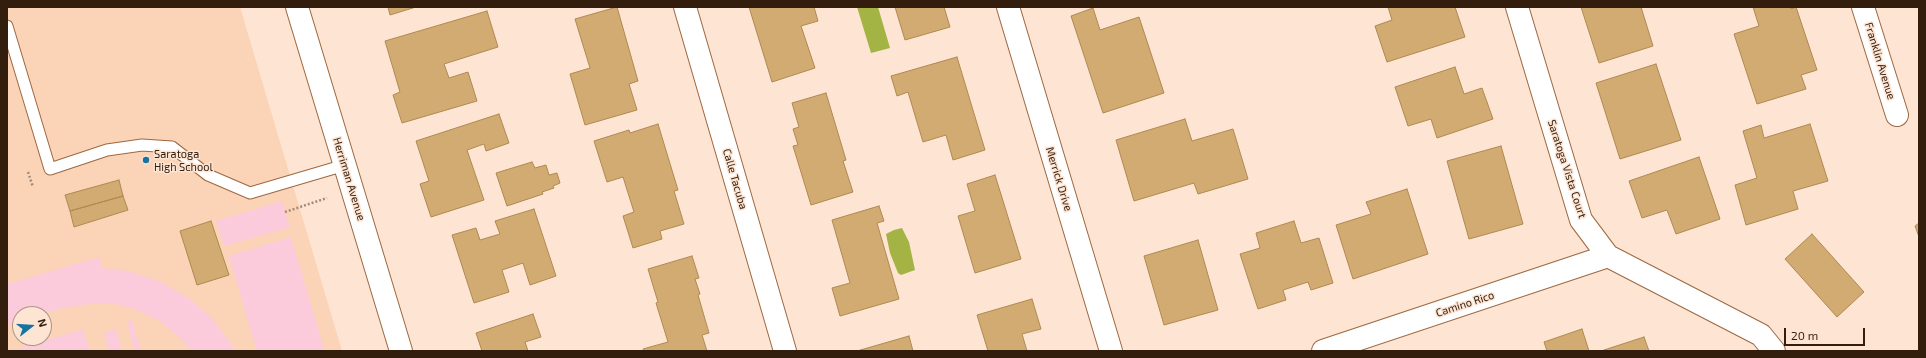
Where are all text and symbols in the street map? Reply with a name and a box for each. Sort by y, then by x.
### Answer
street label: Franklin Avenue [1862,21,1898,101]
street label: Saratoga Vista Court [1545,118,1589,220]
street label: Herriman Avenue [330,136,368,222]
street label: Merrick Drive [1043,145,1075,213]
place label: Saratoga High School [154,147,213,173]
street label: Calle Tacuba [720,147,750,211]
marker: Saratoga High School [141,155,151,165]
street label: Camino Rico [1434,288,1496,320]
north arrow [12,306,52,346]
text: N [36,317,50,328]
scale bar [1786,320,1867,346]
text: 20 m [1791,328,1818,342]

